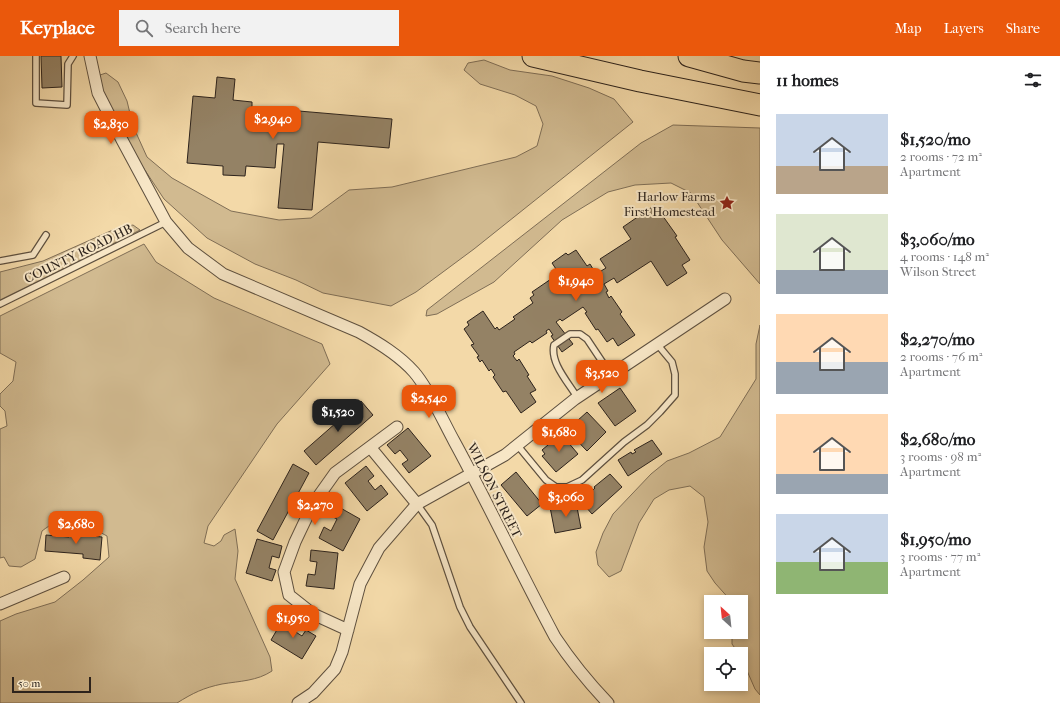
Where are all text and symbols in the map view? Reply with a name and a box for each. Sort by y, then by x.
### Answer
search box [119,10,399,46]
text: Keyplace [20,17,95,39]
icon: search [133,17,155,39]
text: Search here [165,19,241,37]
text: Map [895,20,922,37]
text: Layers [944,20,984,37]
text: Share [1006,20,1040,37]
icon: filters [1022,69,1044,91]
text: 11 homes [776,70,839,90]
pin: $2,940 [240,106,306,140]
pin: $2,830 [78,111,144,145]
text: $2,940 [254,111,292,126]
text: $2,830 [93,116,129,131]
text: $1,520/mo [900,129,971,149]
icon: home [808,130,856,178]
text: 2 rooms · 72 m² [900,149,982,164]
text: Apartment [900,164,961,179]
place label: Harlow Farms First Homestead [624,189,716,219]
place icon: Harlow Farms First Homestead [718,194,736,212]
street label: COUNTY ROAD HB [22,221,135,286]
text: $3,060/mo [900,229,975,249]
icon: home [808,230,856,278]
text: 4 rooms · 148 m² [900,249,989,264]
text: Wilson Street [900,264,976,279]
pin: $1,940 [543,268,609,302]
text: $1,940 [558,273,594,288]
text: $2,270/mo [900,329,975,349]
icon: home [808,330,856,378]
text: 2 rooms · 76 m² [900,349,982,364]
pin: $3,520 [569,360,635,394]
text: Apartment [900,364,961,379]
text: $3,520 [585,365,619,380]
pin: $2,540 [396,385,462,419]
text: $2,540 [411,390,447,405]
pin: $1,520 [305,399,371,433]
text: $1,520 [321,404,355,419]
pin: $1,680 [526,419,592,453]
text: $1,680 [541,424,577,439]
text: $2,680/mo [900,429,975,449]
icon: home [808,430,856,478]
street label: WILSON STREET [464,439,525,540]
text: 3 rooms · 98 m² [900,449,981,464]
text: Apartment [900,464,961,479]
pin: $3,060 [533,484,599,518]
text: $3,060 [548,489,584,504]
pin: $2,270 [282,492,348,526]
text: $2,270 [297,497,333,512]
pin: $2,680 [43,511,109,545]
text: $2,680 [57,516,95,531]
text: $1,950/mo [900,529,971,549]
icon: home [808,530,856,578]
text: 3 rooms · 77 m² [900,549,980,564]
text: Apartment [900,564,961,579]
north arrow [704,595,748,639]
map controls [704,595,748,691]
pin: $1,950 [260,605,326,639]
text: $1,950 [276,610,310,625]
button: locate [704,647,748,691]
scale bar [12,675,91,694]
text: 50 m [18,677,40,690]

